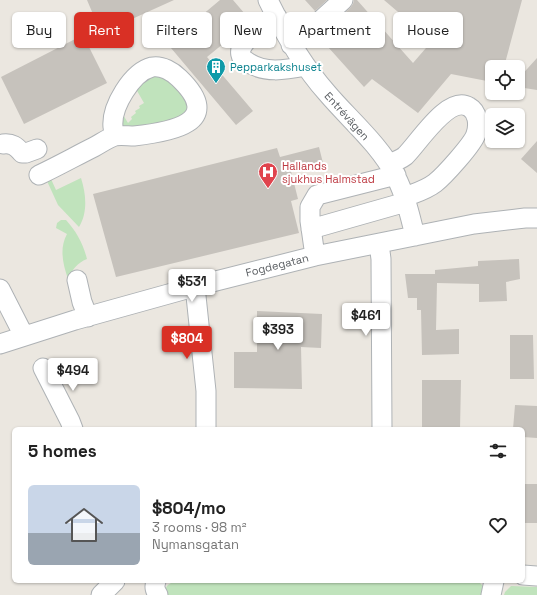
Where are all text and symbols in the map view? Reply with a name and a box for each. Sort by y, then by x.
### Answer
chip: Buy [12,12,66,48]
chip: Rent [74,12,134,48]
chip: Filters [142,12,212,48]
chip: New [220,12,276,48]
chip: Apartment [284,12,385,48]
chip: House [393,12,463,48]
building icon: Pepparkakshuset [205,56,227,84]
place label: Pepparkakshuset [230,60,322,74]
map controls [485,60,525,148]
button: locate [485,60,525,100]
street label: Entrévägen [322,89,372,143]
button: layers [485,108,525,148]
place label: Hallands sjukhus Halmstad [282,159,375,186]
hospital icon: Hallands sjukhus Halmstad [257,161,279,189]
street label: Fogdegatan [244,250,310,280]
pin: $531 [168,269,216,303]
text: $531 [177,273,207,290]
pin: $461 [342,303,390,337]
text: $461 [351,307,381,324]
pin: $393 [254,317,302,351]
text: $393 [262,321,294,338]
pin: $804 [163,326,211,360]
text: $804 [171,330,203,347]
pin: $494 [49,358,97,392]
text: $494 [57,362,89,379]
text: 5 homes [28,440,97,462]
icon: filters [487,440,509,462]
text: $804/mo [152,497,226,519]
icon: home [60,501,108,549]
icon: heart [487,514,509,536]
text: 3 rooms · 98 m² [152,519,246,536]
text: Nymansgatan [152,536,239,553]

